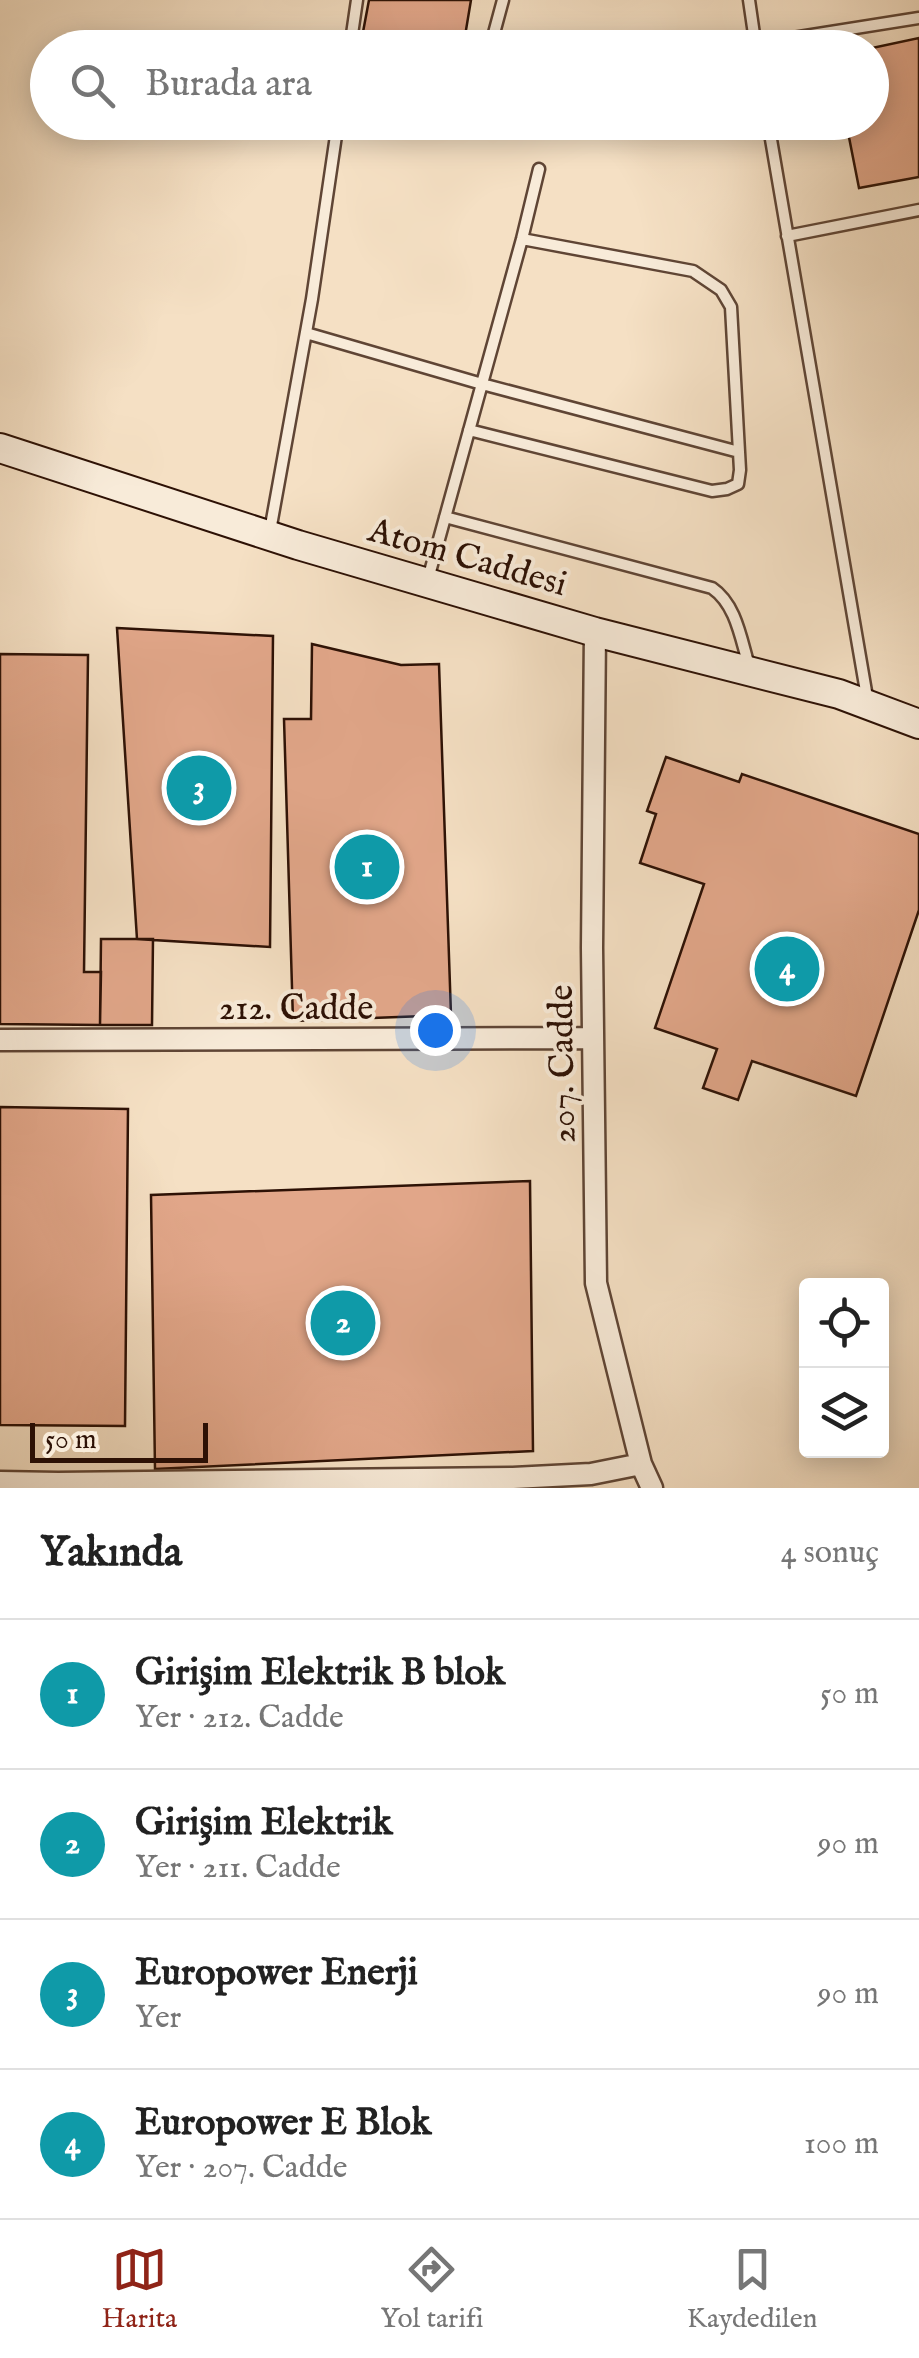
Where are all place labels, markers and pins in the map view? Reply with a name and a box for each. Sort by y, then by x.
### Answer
pin: 3 [166,750,232,826]
pin: 1 [334,830,400,904]
pin: 4 [754,932,820,1006]
pin: 2 [310,1286,376,1360]

